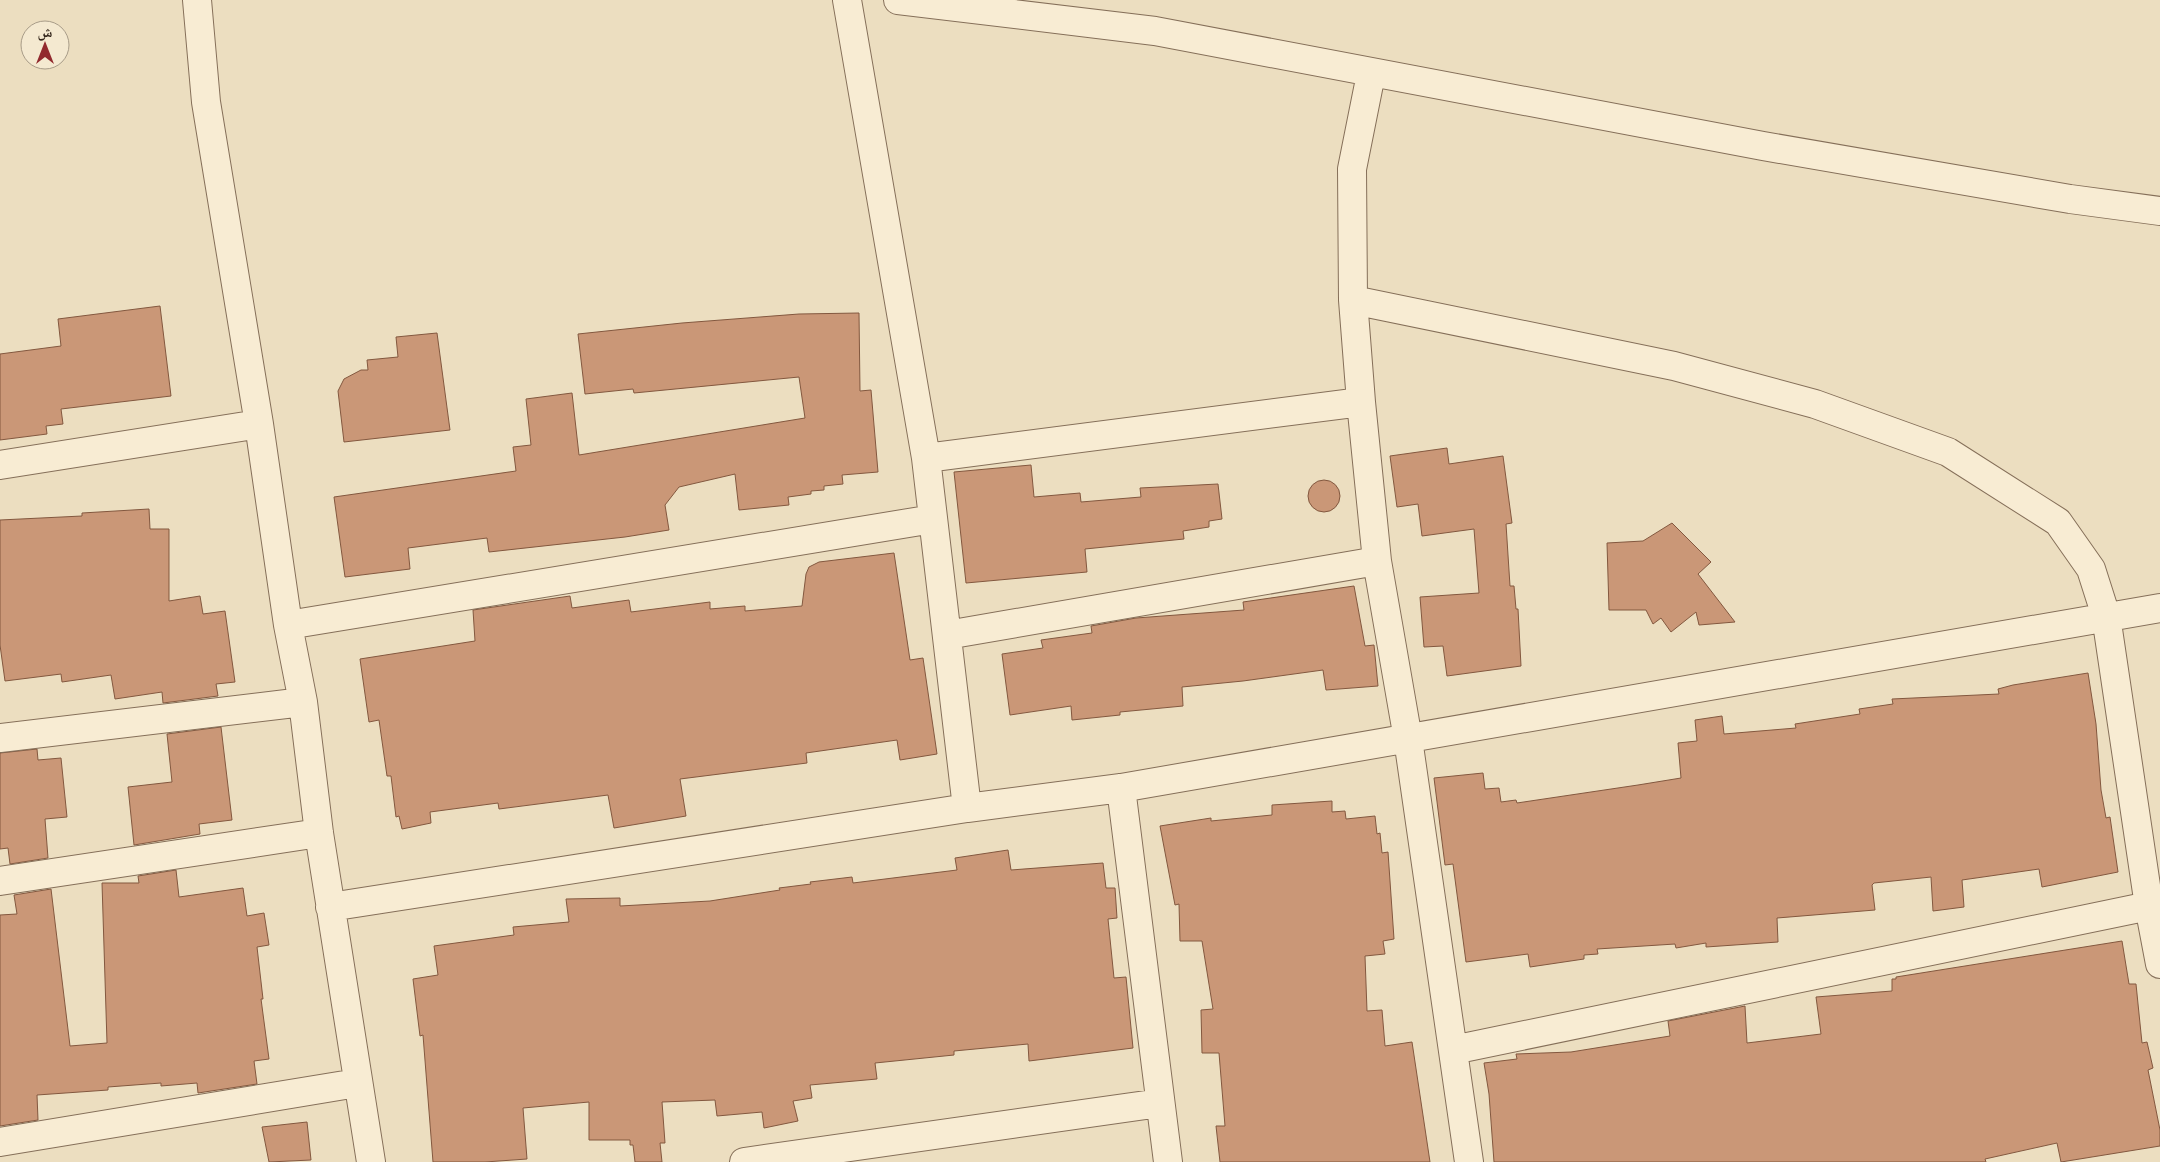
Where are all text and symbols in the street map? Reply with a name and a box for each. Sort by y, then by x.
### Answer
north arrow [20,20,70,70]
text: ش [38,24,53,41]

